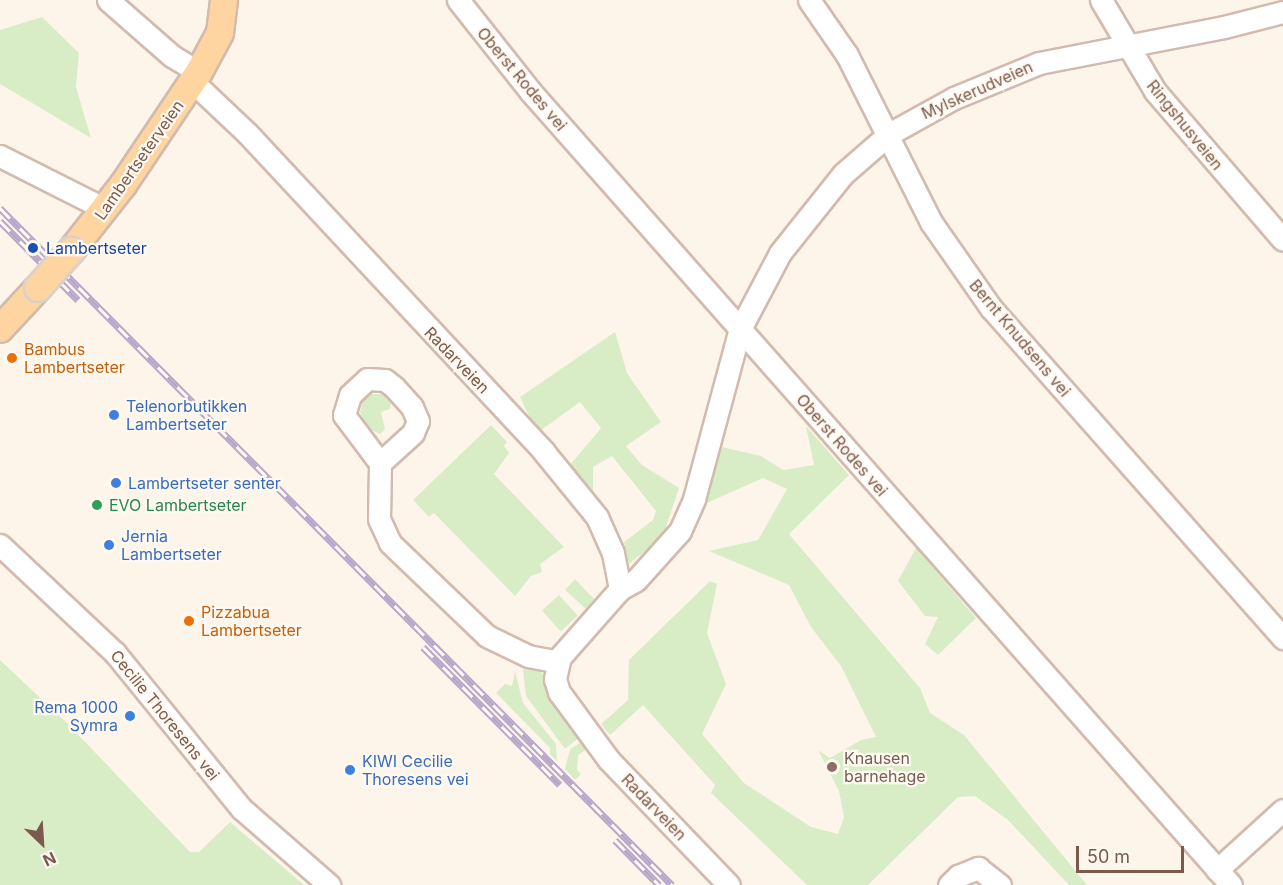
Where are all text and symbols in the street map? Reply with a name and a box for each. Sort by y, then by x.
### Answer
street label: Oberst Rodes vei [473,23,571,135]
street label: Mylskerudveien [918,57,1036,123]
street label: Ringshusveien [1143,76,1227,174]
street label: Lambertseterveien [91,96,187,224]
place label: Lambertseter [46,238,147,258]
marker: Lambertseter [24,239,42,257]
street label: Bernt Knudsens vei [965,276,1075,400]
street label: Radarveien [421,323,493,397]
place label: Bambus Lambertseter [24,339,125,377]
marker: Bambus Lambertseter [5,351,19,365]
street label: Oberst Rodes vei [792,390,892,500]
place label: Telenorbutikken Lambertseter [126,396,247,434]
marker: Telenorbutikken Lambertseter [107,408,121,422]
place label: Lambertseter senter [128,473,281,493]
marker: Lambertseter senter [109,476,123,490]
place label: EVO Lambertseter [109,495,247,515]
marker: EVO Lambertseter [90,498,104,512]
place label: Jernia Lambertseter [121,526,222,564]
marker: Jernia Lambertseter [102,538,116,552]
place label: Pizzabua Lambertseter [201,602,302,640]
marker: Pizzabua Lambertseter [182,614,196,628]
street label: Cecilie Thoresens vei [107,646,223,784]
place label: Rema 1000 Symra [34,697,118,735]
marker: Rema 1000 Symra [123,709,137,723]
place label: Knausen barnehage [844,748,926,786]
place label: KIWI Cecilie Thoresens vei [362,751,469,789]
marker: Knausen barnehage [825,760,839,774]
marker: KIWI Cecilie Thoresens vei [343,763,357,777]
street label: Radarveien [618,770,690,844]
north arrow [12,813,72,873]
scale bar [1079,834,1187,872]
text: 50 m [1087,846,1130,867]
text: N [40,848,59,871]

